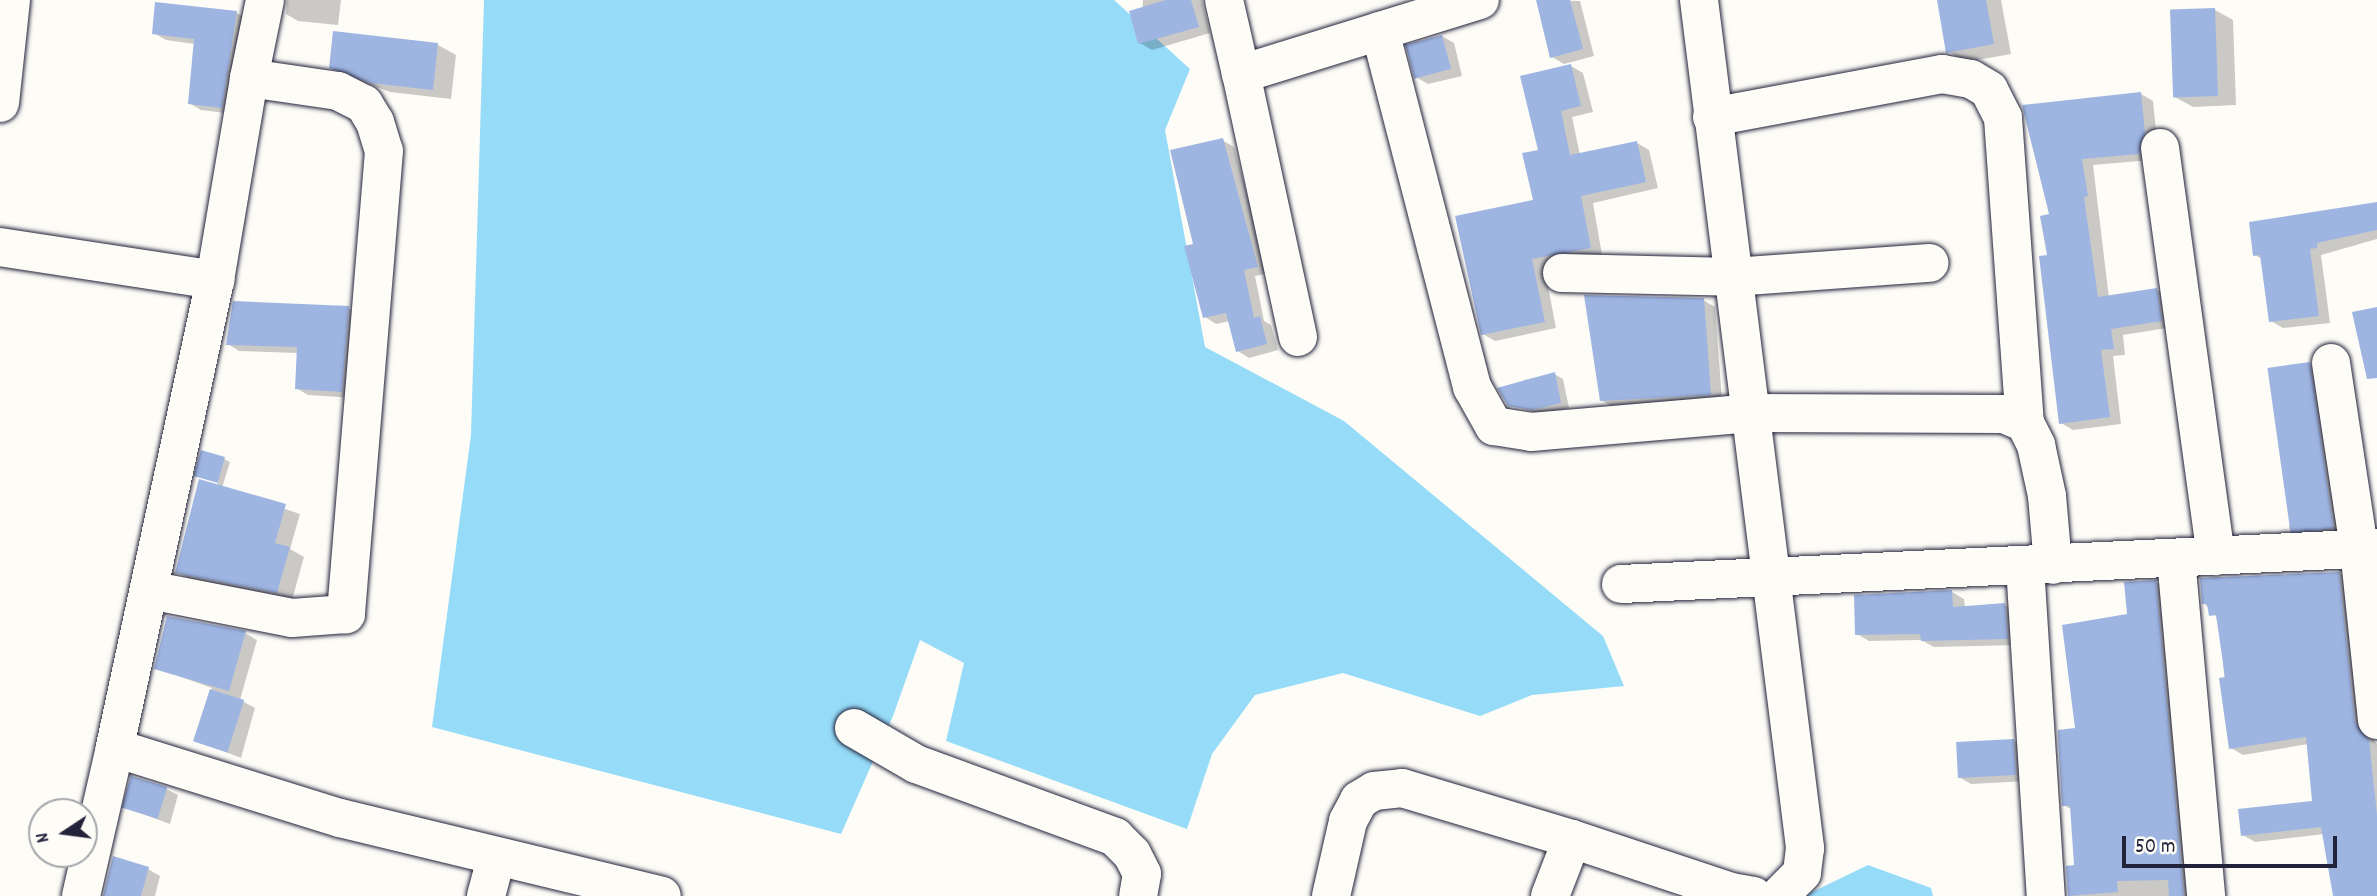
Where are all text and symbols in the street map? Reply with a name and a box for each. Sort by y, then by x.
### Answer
north arrow [28,798,98,868]
scale bar [2125,822,2340,866]
text: N [30,830,58,845]
text: 50 m [2135,833,2175,863]

